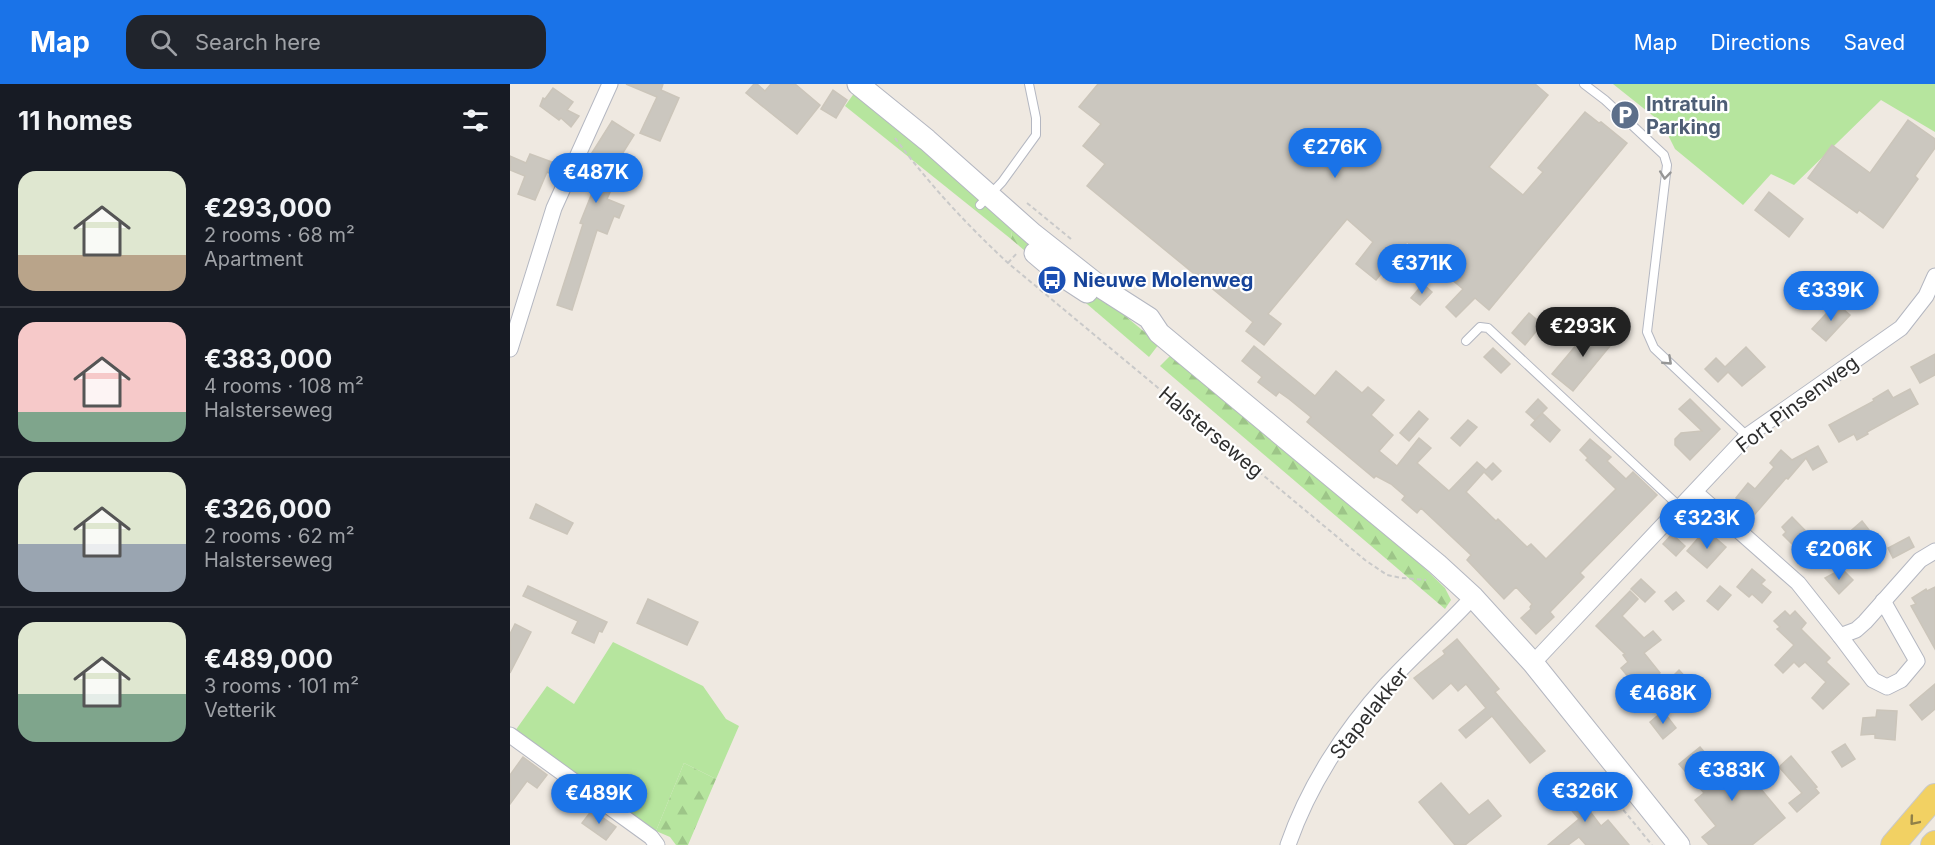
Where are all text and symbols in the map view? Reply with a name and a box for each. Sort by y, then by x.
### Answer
search box [126,15,546,69]
text: Map [30,25,90,59]
icon: search [147,26,180,59]
text: Search here [195,29,321,55]
text: Map [1634,30,1677,55]
text: Directions [1710,30,1811,55]
text: Saved [1844,30,1905,55]
place label: Intratuin Parking [1646,92,1729,139]
parking icon: Intratuin Parking [1609,99,1641,131]
icon: filters [459,104,492,137]
text: 11 homes [18,105,133,136]
pin: €276K [1293,128,1377,179]
text: €276K [1303,135,1367,159]
pin: €487K [554,153,638,204]
text: €487K [563,160,629,184]
one-way arrow [1660,170,1672,179]
text: €293,000 [204,192,332,223]
icon: home [66,195,138,267]
text: 2 rooms · 68 m² [204,223,355,247]
pin: €371K [1380,244,1464,295]
text: Apartment [204,247,303,271]
text: €371K [1391,251,1453,275]
bus stop icon: Nieuwe Molenweg [1036,264,1068,296]
place label: Nieuwe Molenweg [1073,268,1253,292]
pin: €339K [1789,271,1873,322]
text: €339K [1798,278,1864,302]
pin: €293K [1541,307,1625,358]
text: €293K [1550,314,1616,338]
text: €383,000 [204,343,332,374]
icon: home [66,346,138,418]
street label: Fort Pinsenweg [1731,350,1863,458]
one-way arrow [1662,354,1672,365]
text: 4 rooms · 108 m² [204,374,364,398]
street label: Halsterseweg [1154,381,1268,483]
text: Halsterseweg [204,398,333,422]
text: €326,000 [204,493,332,524]
icon: home [66,496,138,568]
pin: €323K [1665,499,1749,550]
text: €323K [1674,506,1740,530]
text: 2 rooms · 62 m² [204,524,355,548]
pin: €206K [1797,530,1881,581]
text: €206K [1805,537,1873,561]
text: Halsterseweg [204,548,333,572]
text: €489,000 [204,643,333,674]
icon: home [66,646,138,718]
street label: Stapelakker [1325,662,1414,764]
text: 3 rooms · 101 m² [204,674,359,698]
pin: €468K [1621,674,1705,725]
text: €468K [1629,681,1697,705]
text: Vetterik [204,698,276,722]
pin: €383K [1690,751,1774,802]
text: €383K [1699,758,1765,782]
pin: €326K [1543,772,1627,823]
pin: €489K [557,774,641,825]
text: €326K [1552,779,1618,803]
text: €489K [565,781,633,805]
one-way arrow [1911,814,1922,825]

